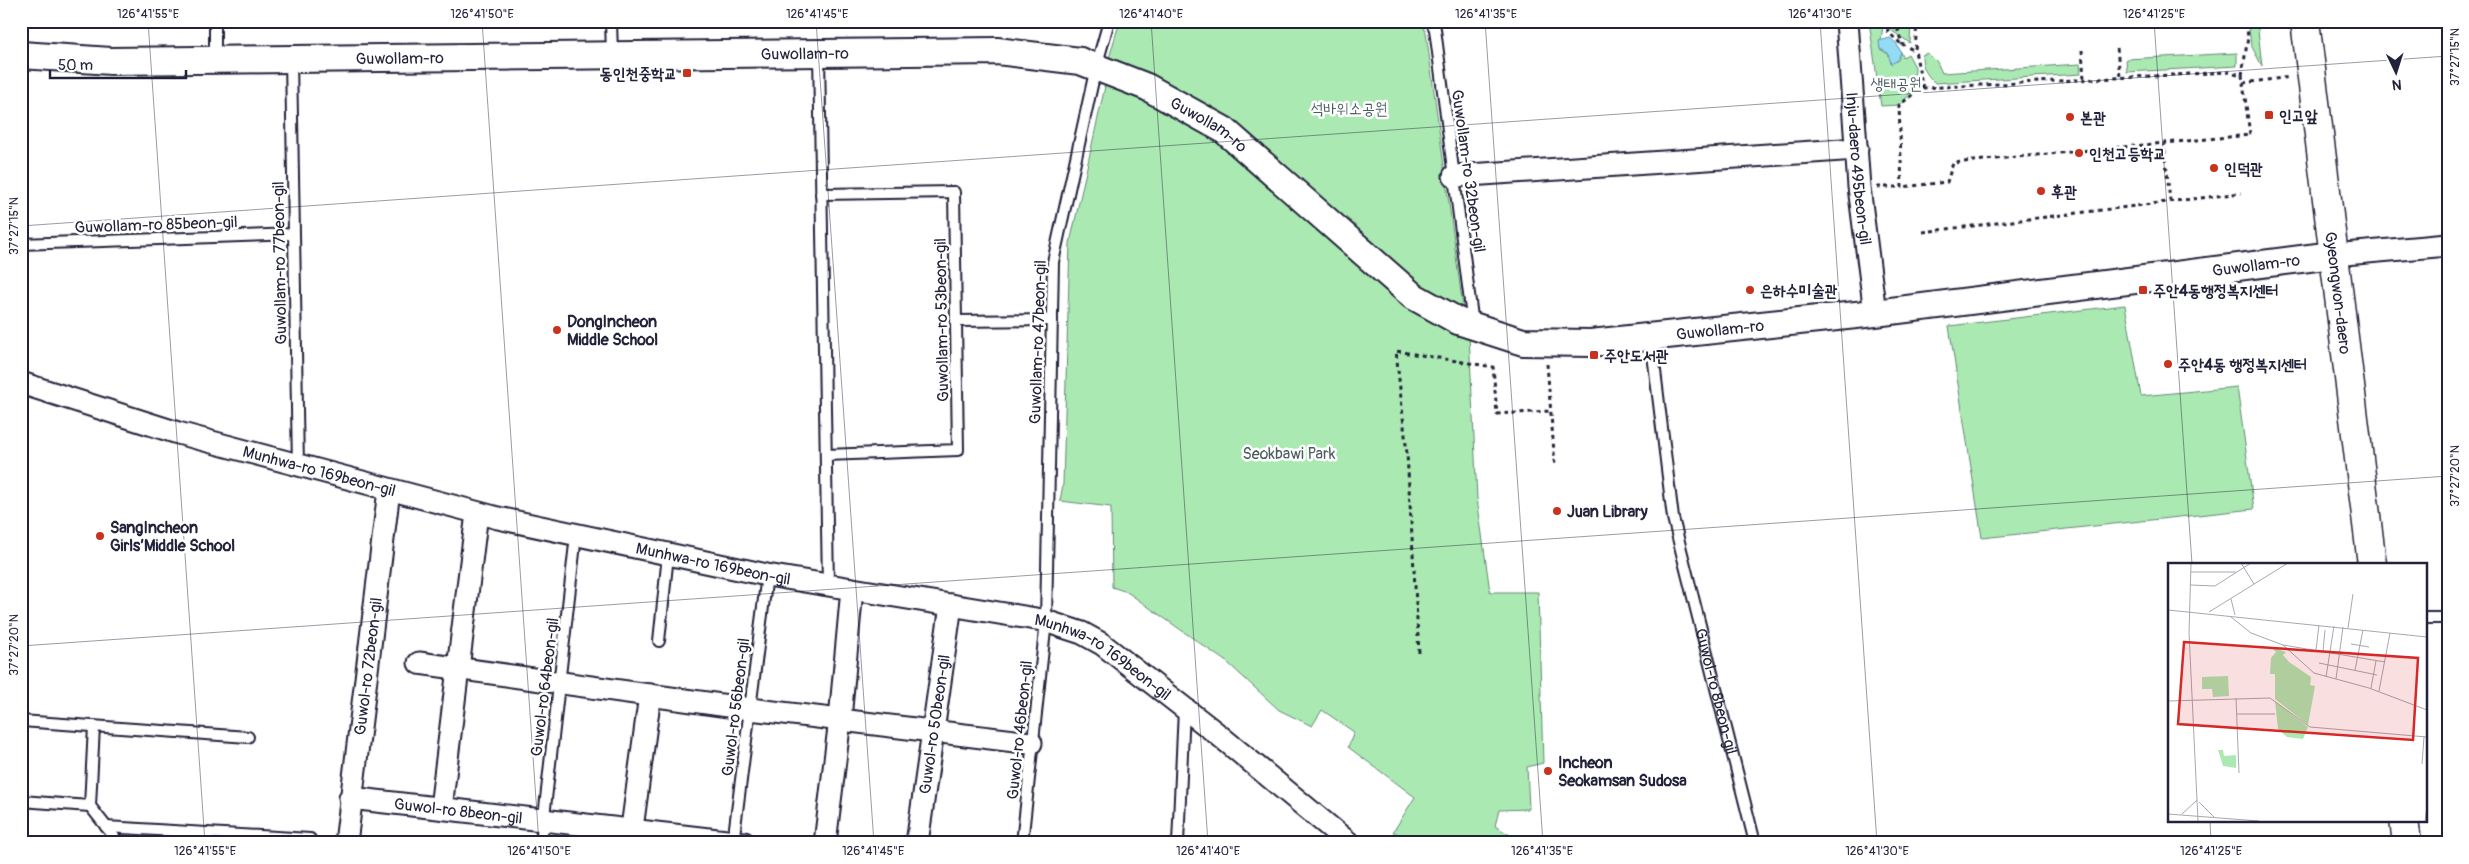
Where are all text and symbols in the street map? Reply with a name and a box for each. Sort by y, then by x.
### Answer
text: 126°41'55"E [117,7,179,22]
text: 126°41'50"E [450,7,514,22]
text: 126°41'45"E [786,7,848,22]
text: 126°41'40"E [1119,7,1183,22]
text: 126°41'35"E [1455,7,1517,22]
text: 126°41'30"E [1788,7,1852,22]
text: 126°41'25"E [2123,7,2185,22]
text: 37°27'15"N [2448,28,2463,86]
street label: Guwollam-ro [761,44,849,65]
scale bar [50,48,186,80]
street label: Guwollam-ro [356,48,444,69]
north arrow [2372,48,2422,98]
text: 50 m [58,56,93,75]
place label: 동인천중학교 [600,64,677,84]
marker: 동인천중학교 [681,67,693,79]
park label: 생태공원 [1870,74,1922,94]
text: N [2392,76,2402,93]
street label: Guwollam-ro 32beon-gil [1447,88,1489,254]
street label: Inju-daero 495beon-gil [1841,91,1875,246]
street label: Guwollam-ro [1166,93,1251,157]
park label: 석바위소공원 [1310,99,1388,119]
place label: 인고앞 [2279,106,2318,126]
place label: 본관 [2080,108,2106,128]
marker: 인고앞 [2263,109,2275,121]
marker: 본관 [2064,111,2076,123]
place label: 인천고등학교 [2089,144,2166,164]
marker: 인천고등학교 [2073,147,2085,159]
place label: 인덕관 [2224,159,2263,179]
marker: 인덕관 [2208,162,2220,174]
street label: Guwollam-ro 77beon-gil [269,181,291,345]
place label: 후관 [2051,182,2077,202]
marker: 후관 [2035,185,2047,197]
text: 37°27'15"N [7,197,22,255]
street label: Guwollam-ro 85beon-gil [74,212,238,238]
street label: Gyeongwon-daero [2320,231,2355,356]
street label: Guwollam-ro 53beon-gil [931,238,953,402]
street label: Guwollam-ro [2211,250,2302,281]
street label: Guwollam-ro 47beon-gil [1025,260,1051,424]
place label: 은하수미술관 [1760,281,1837,301]
place label: 주안4동행정복지센터 [2153,281,2278,301]
marker: 은하수미술관 [1744,284,1756,296]
marker: 주안4동행정복지센터 [2137,284,2149,296]
place label: DongIncheon Middle School [567,312,658,350]
street label: Guwollam-ro [1675,316,1765,345]
marker: DongIncheon Middle School [551,324,563,336]
place label: 주안도서관 [1604,346,1669,366]
marker: 주안도서관 [1588,349,1600,361]
place label: 주안4동 행정복지센터 [2178,355,2307,375]
marker: 주안4동 행정복지센터 [2162,358,2174,370]
street label: Munhwa-ro 169beon-gil [240,442,398,501]
park label: Seokbawi Park [1243,444,1336,464]
text: 37°27'20"N [2448,445,2463,507]
place label: Juan Library [1567,502,1648,522]
marker: Juan Library [1551,505,1563,517]
place label: SangIncheon Girls’Middle School [110,518,235,556]
marker: SangIncheon Girls’Middle School [94,530,106,542]
street label: Munhwa-ro 169beon-gil [634,539,792,590]
inset map [2168,563,2426,822]
street label: Guwol-ro 72beon-gil [350,597,387,736]
street label: Munhwa-ro 169beon-gil [1033,610,1175,705]
text: 37°27'20"N [7,614,22,676]
street label: Guwol-ro 64beon-gil [527,617,563,758]
street label: Guwol-ro 8beon-gil [1690,626,1741,757]
street label: Guwol-ro 56beon-gil [718,637,754,777]
street label: Guwol-ro 50beon-gil [915,653,955,795]
street label: Guwol-ro 46beon-gil [1003,660,1037,801]
place label: Incheon Seokamsan Sudosa [1558,753,1687,791]
marker: Incheon Seokamsan Sudosa [1542,765,1554,777]
street label: Guwol-ro 8beon-gil [393,794,523,829]
text: 126°41'55"E [174,844,236,859]
text: 126°41'50"E [507,844,571,859]
text: 126°41'45"E [842,844,904,859]
text: 126°41'40"E [1176,844,1240,859]
text: 126°41'35"E [1511,844,1573,859]
text: 126°41'30"E [1845,844,1909,859]
text: 126°41'25"E [2180,844,2242,859]

